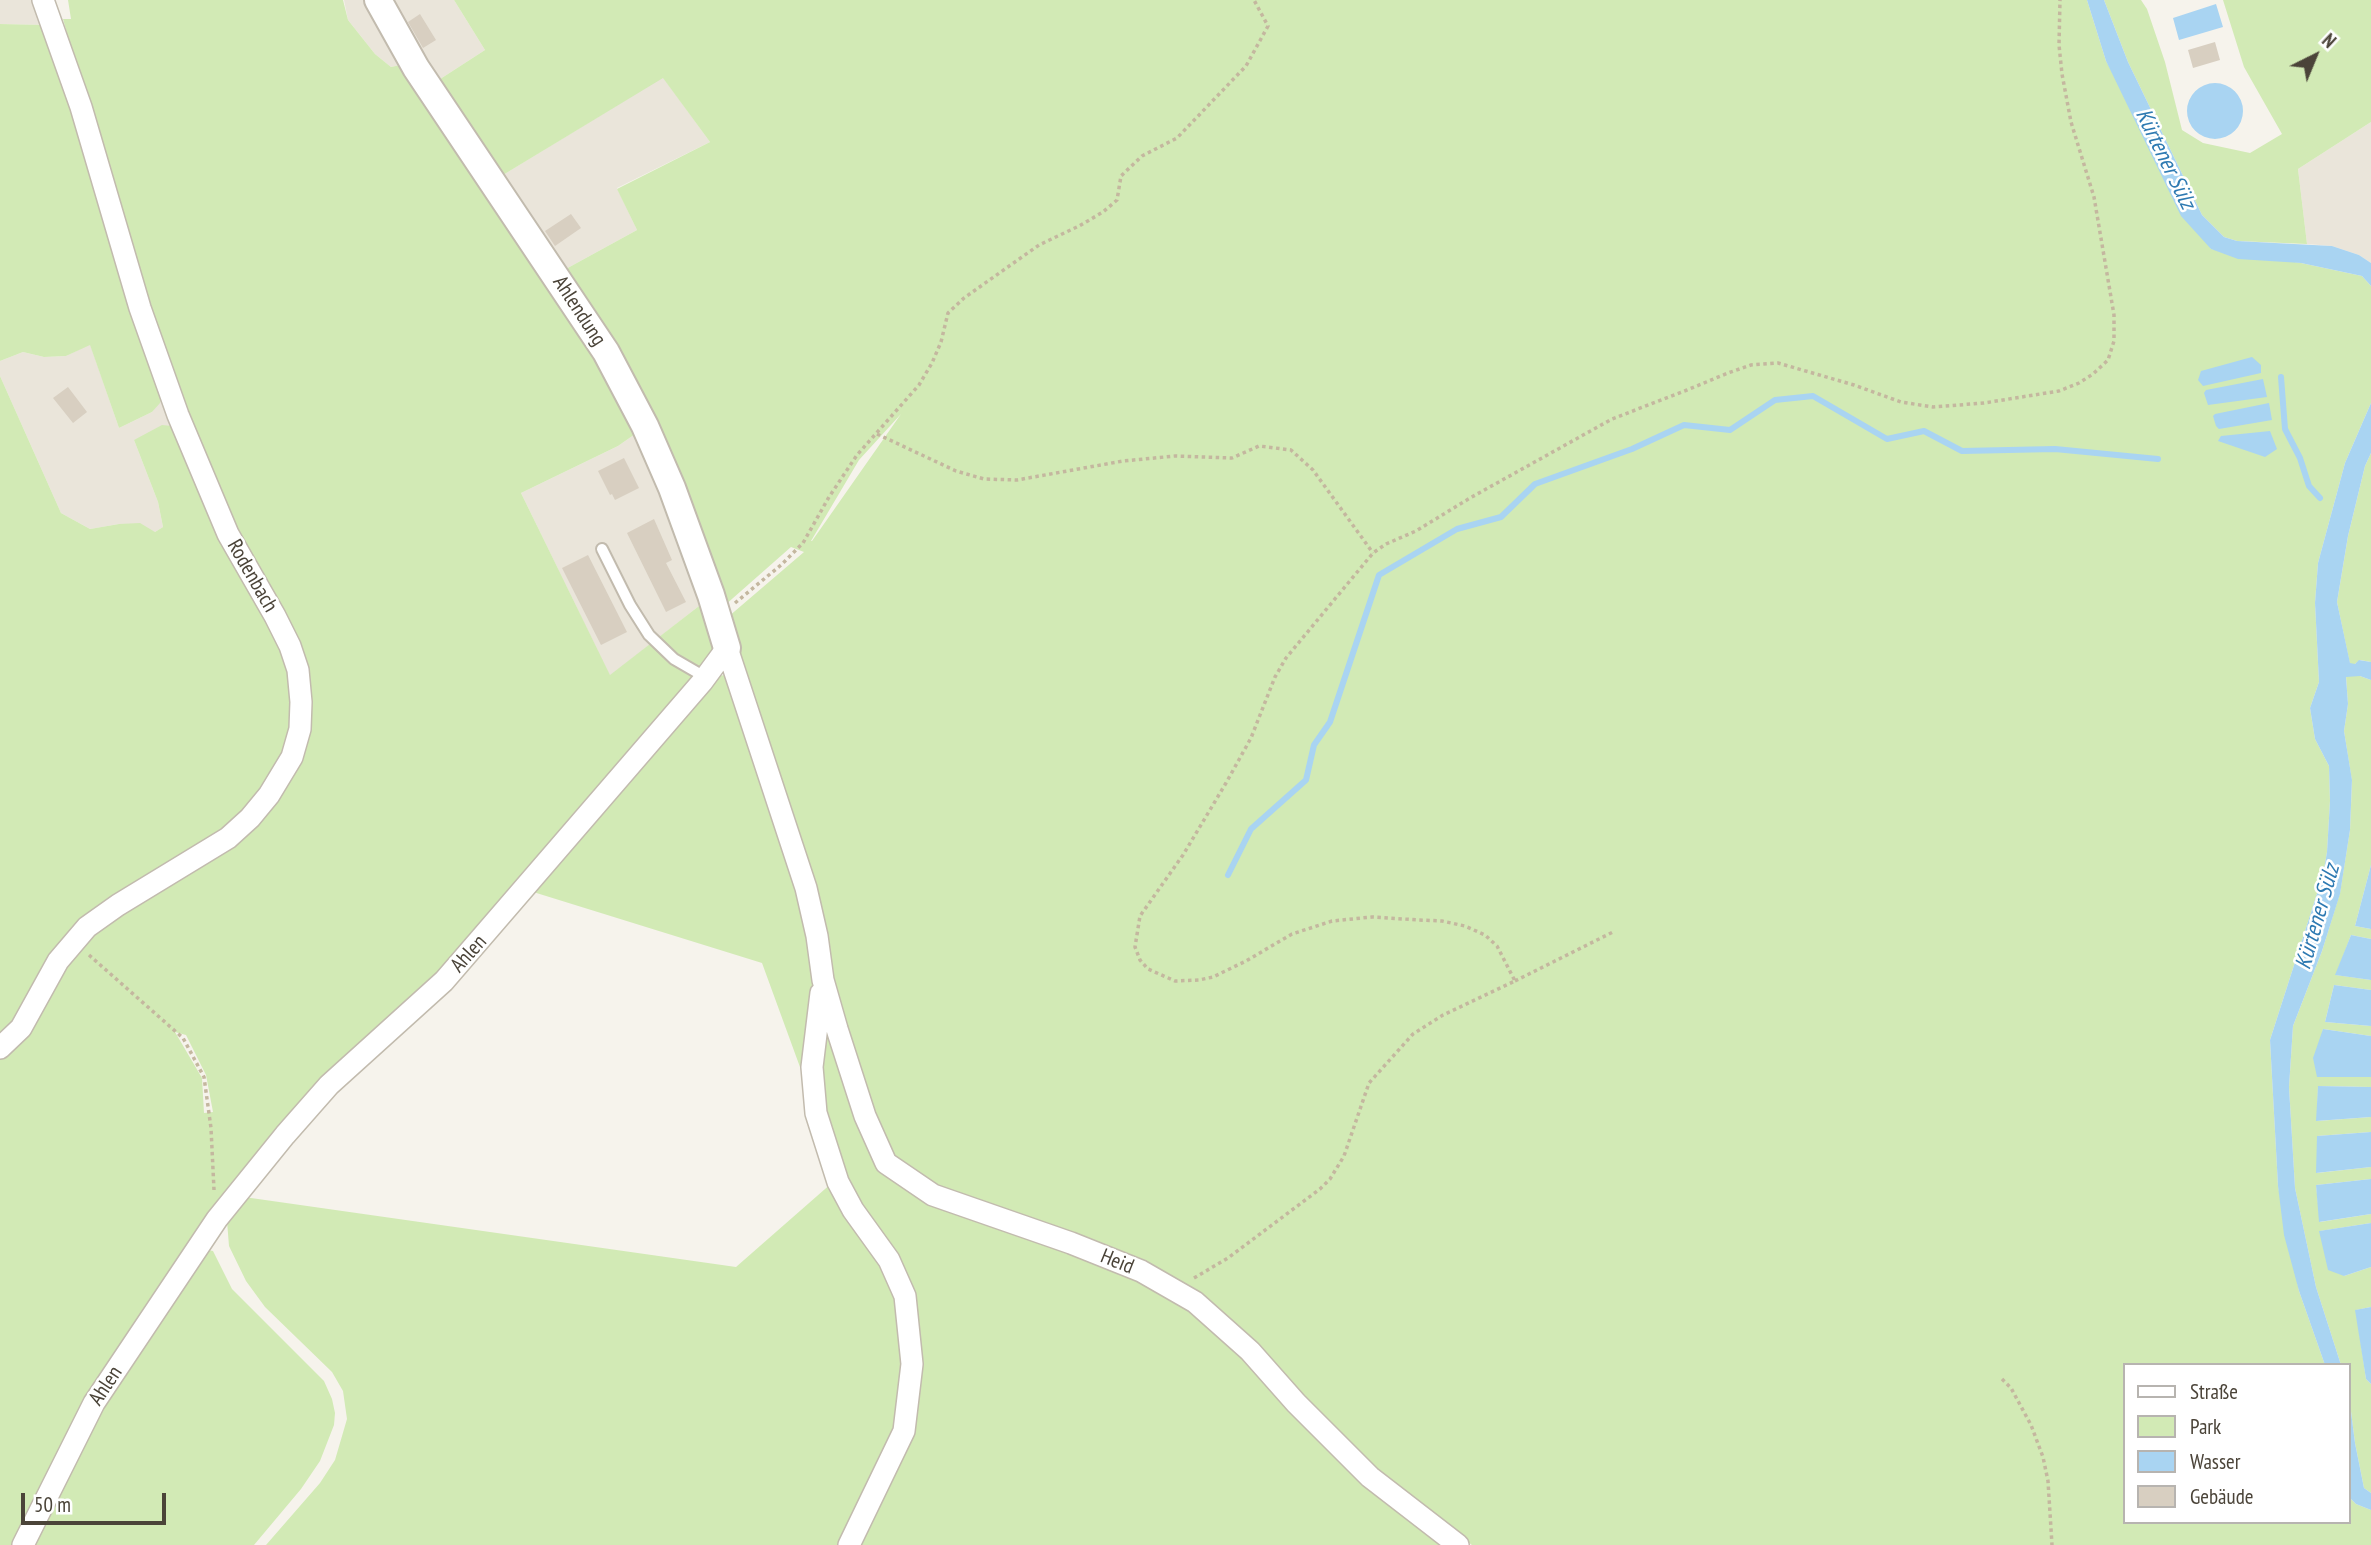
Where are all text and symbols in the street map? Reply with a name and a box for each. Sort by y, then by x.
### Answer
north arrow [2280,21,2350,91]
text: N [2317,28,2341,53]
water label: Kürtener Sülz [2129,104,2201,214]
street label: Ahlendung [547,271,611,351]
street label: Rodenbach [221,535,283,617]
water label: Kürtener Sülz [2290,861,2346,973]
street label: Ahlen [446,930,492,978]
street label: Heid [1097,1244,1137,1280]
street label: Ahlen [84,1362,128,1410]
legend [2122,1363,2350,1524]
text: Straße [2190,1378,2238,1405]
text: Park [2190,1413,2221,1440]
text: Wasser [2190,1448,2240,1475]
scale bar [24,1478,170,1522]
text: Gebäude [2190,1483,2253,1510]
text: 50 m [34,1491,71,1518]

